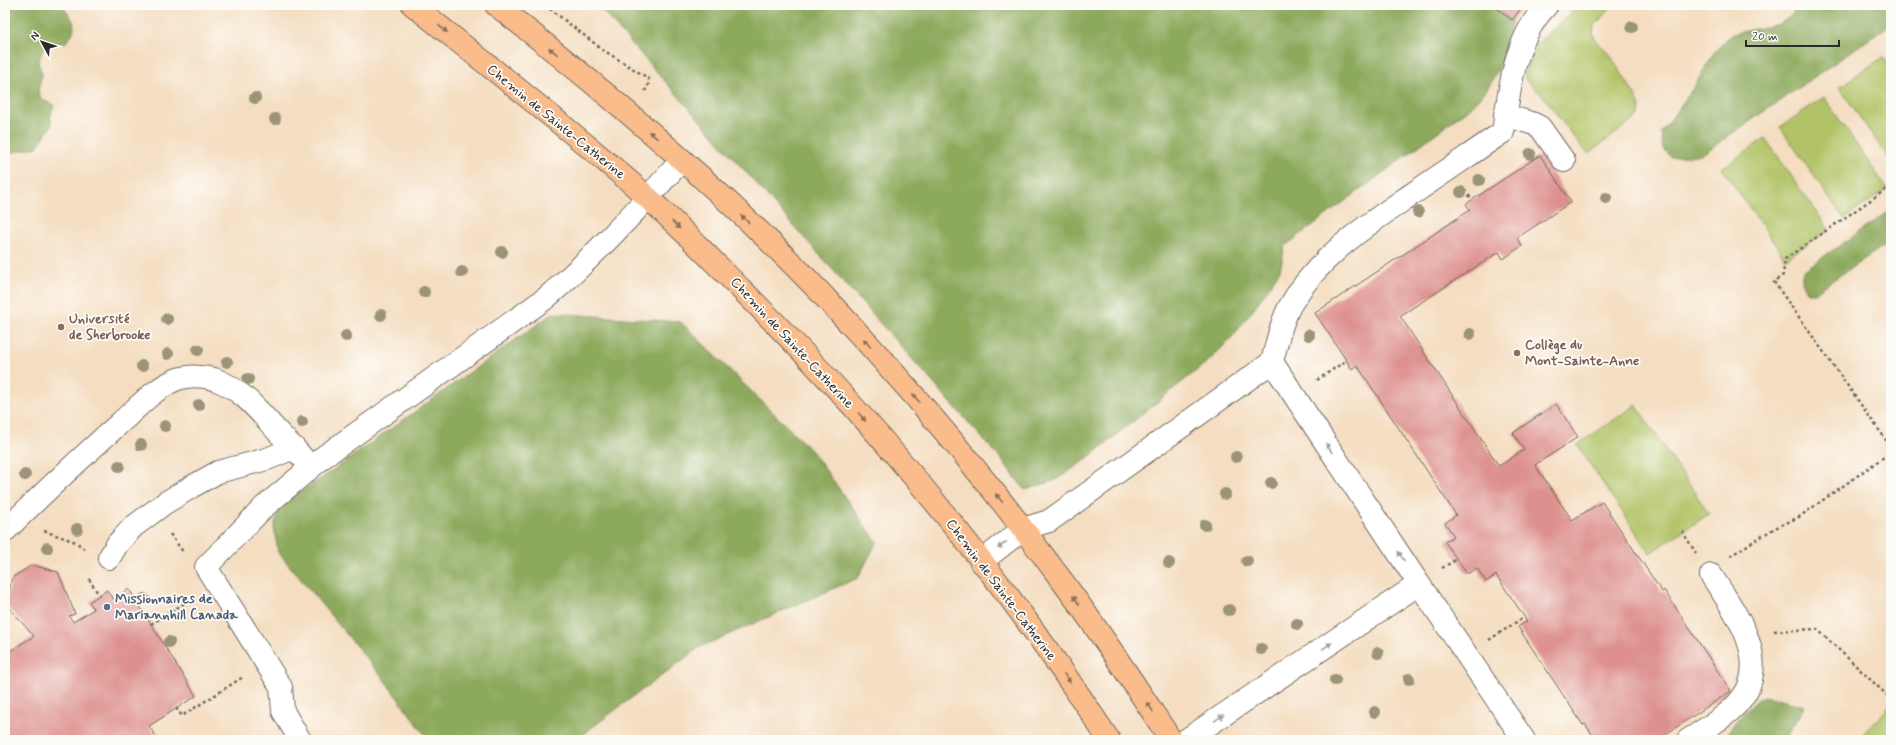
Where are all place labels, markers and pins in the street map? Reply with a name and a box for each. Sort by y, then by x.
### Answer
place label: Université de Sherbrooke [69,310,151,344]
marker: Université de Sherbrooke [56,322,66,332]
place label: Collège du Mont-Sainte-Anne [1525,336,1639,370]
marker: Collège du Mont-Sainte-Anne [1512,348,1522,358]
place label: Missionnaires de Mariannhill Canada [115,590,238,624]
marker: Missionnaires de Mariannhill Canada [102,602,112,612]

